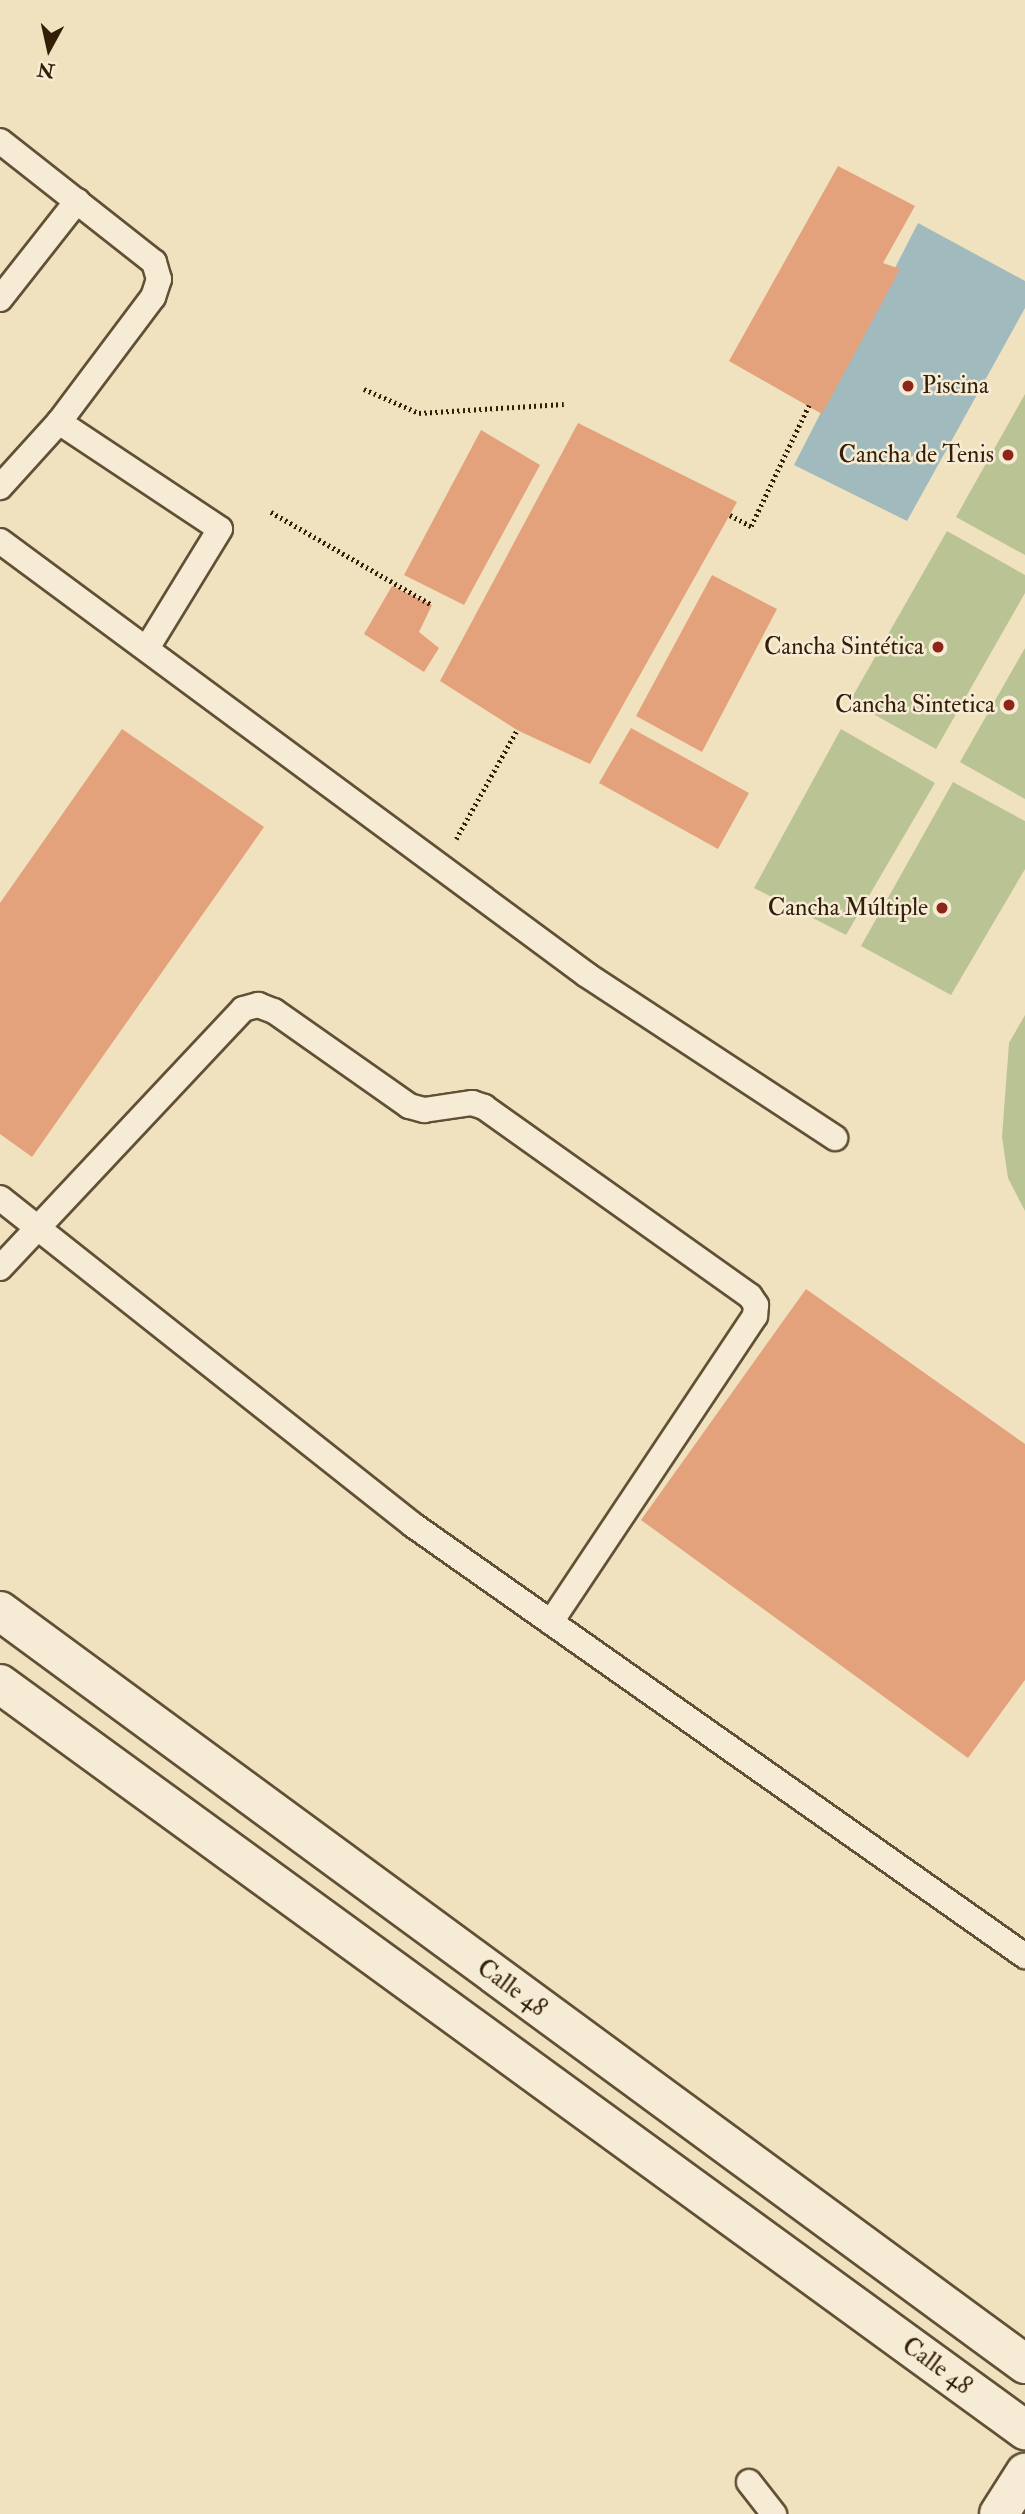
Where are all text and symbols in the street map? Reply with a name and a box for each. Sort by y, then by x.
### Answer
north arrow [14,14,84,84]
text: N [36,57,56,83]
place label: Piscina [922,372,989,400]
marker: Piscina [900,378,916,394]
place label: Cancha de Tenis [838,441,994,469]
marker: Cancha de Tenis [1000,447,1016,463]
place label: Cancha Sintética [764,633,924,661]
marker: Cancha Sintética [930,639,946,655]
place label: Cancha Sintetica [835,691,995,719]
marker: Cancha Sintetica [1001,697,1017,713]
place label: Cancha Múltiple [768,894,928,922]
marker: Cancha Múltiple [934,900,950,916]
street label: Calle 48 [472,1953,552,2023]
street label: Calle 48 [897,2331,977,2401]

